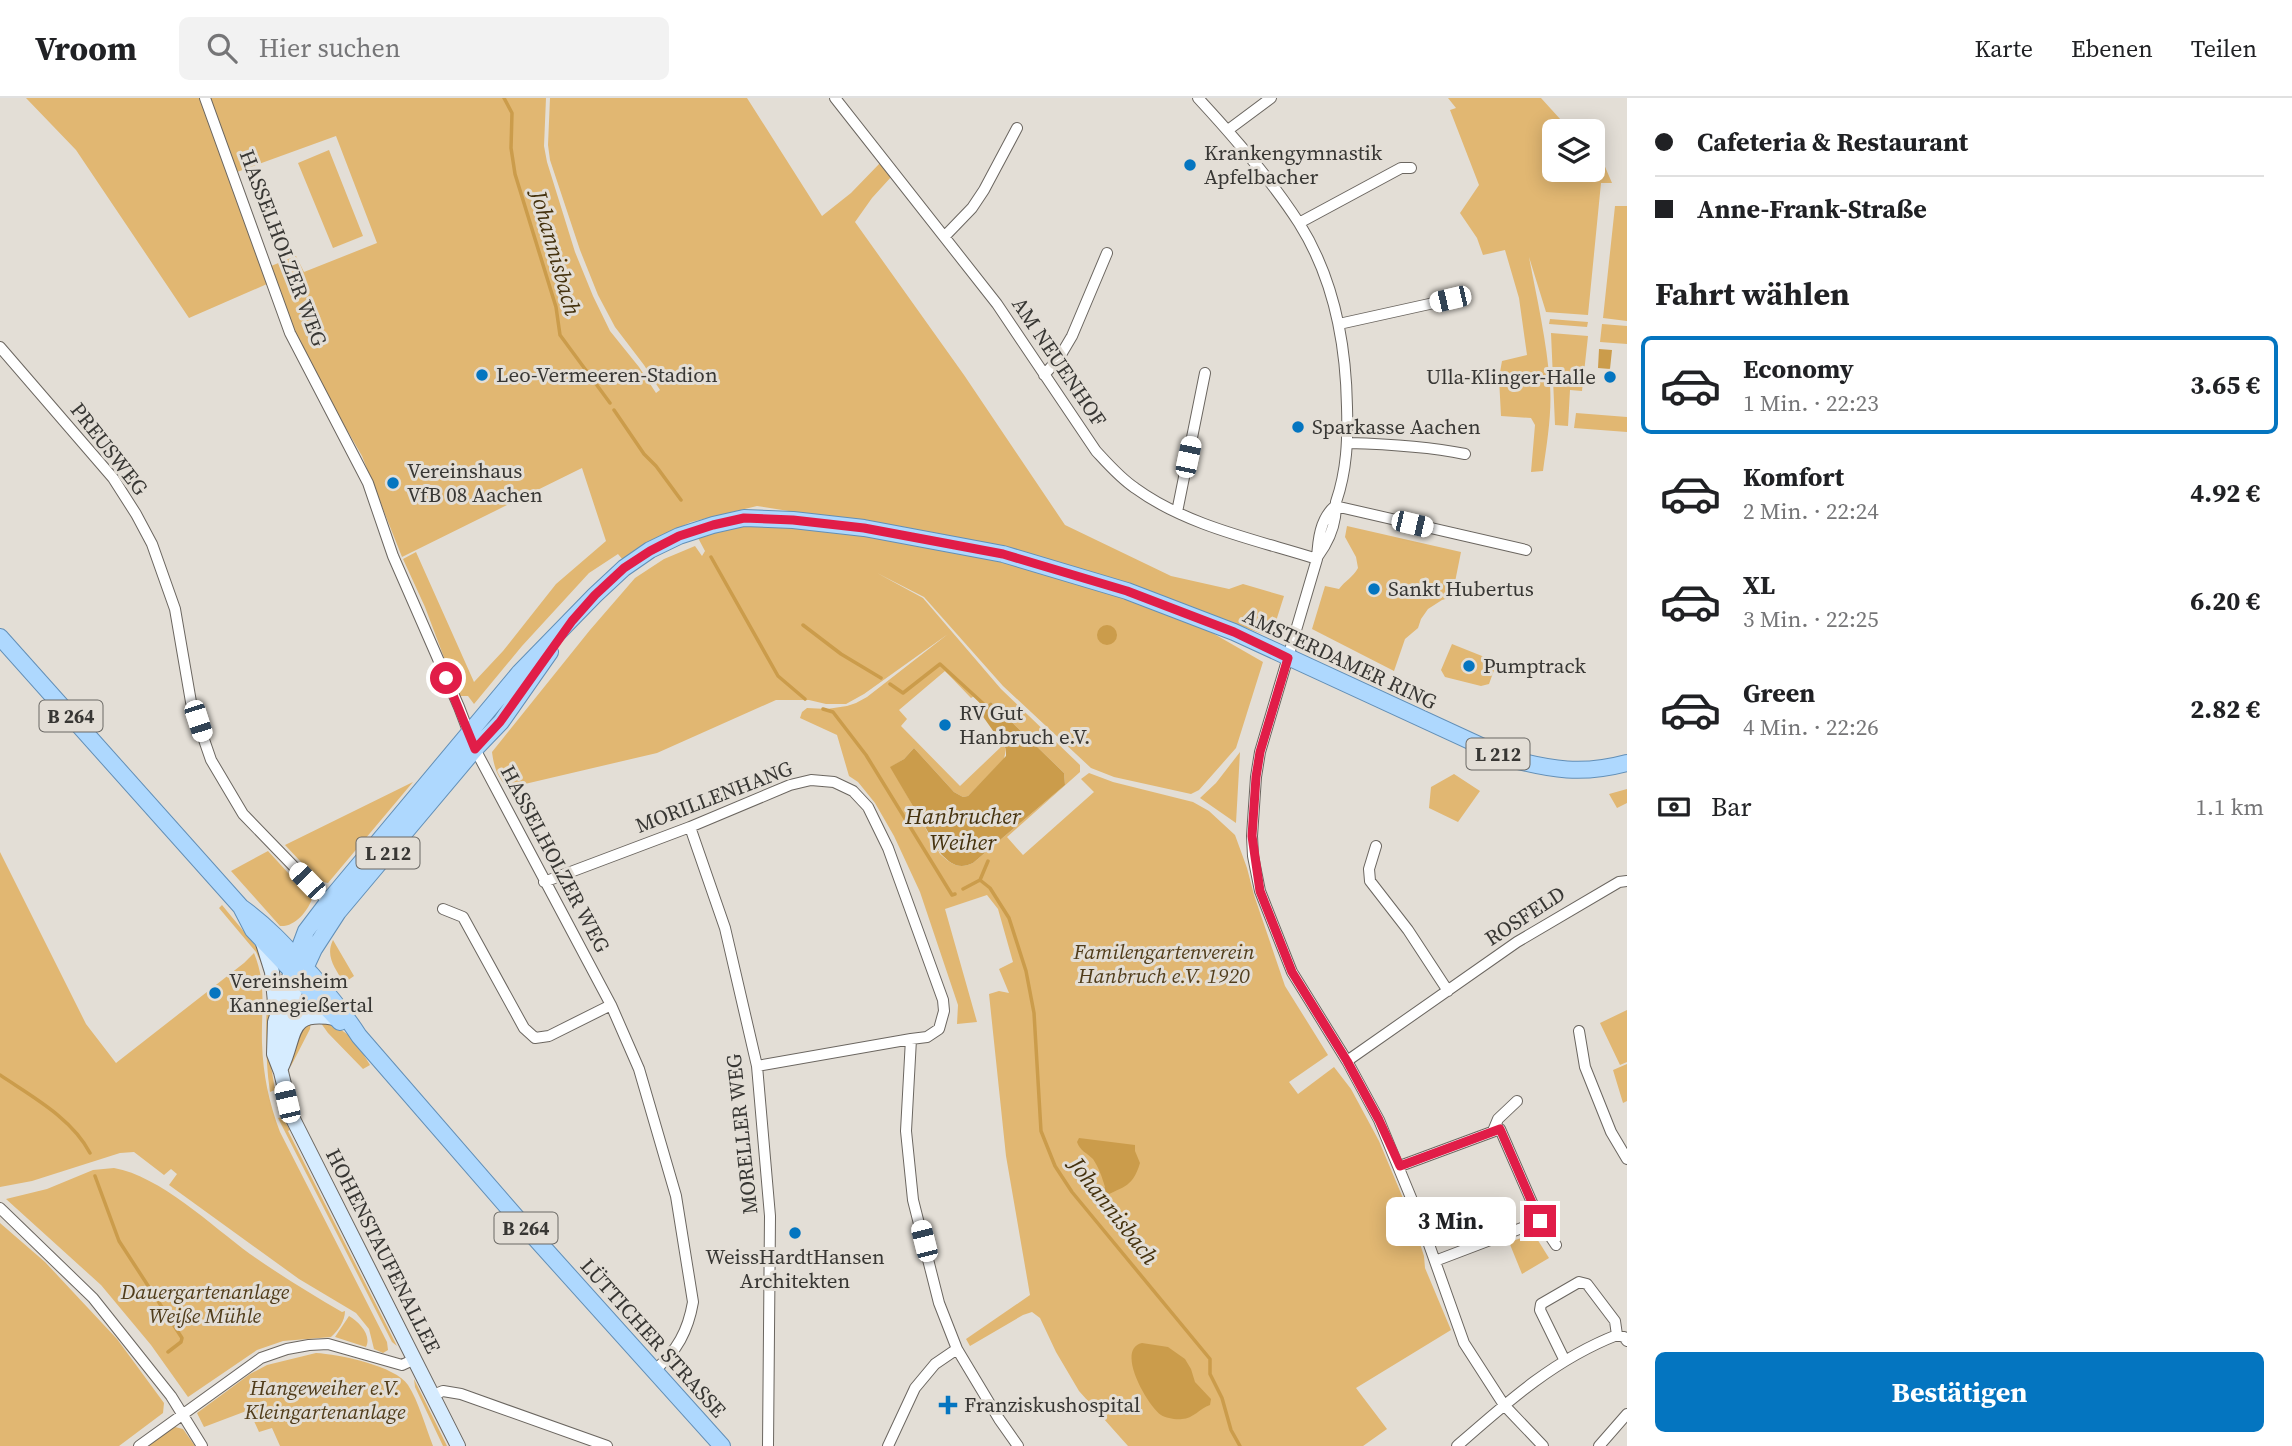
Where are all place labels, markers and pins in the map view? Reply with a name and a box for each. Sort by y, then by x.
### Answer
place label: Krankengymnastik Apfelbacher [1204,138,1383,191]
marker: Krankengymnastik Apfelbacher [1182,157,1198,173]
place label: Leo-Vermeeren-Stadion [496,360,718,389]
place label: Ulla-Klinger-Halle [1426,362,1596,391]
marker: Leo-Vermeeren-Stadion [474,367,490,383]
marker: Ulla-Klinger-Halle [1602,369,1618,385]
place label: Sparkasse Aachen [1312,412,1481,441]
marker: Sparkasse Aachen [1290,419,1306,435]
place label: Vereinshaus VfB 08 Aachen [407,456,543,509]
marker: Vereinshaus VfB 08 Aachen [385,475,401,491]
place label: Sankt Hubertus [1388,574,1534,603]
marker: Sankt Hubertus [1366,581,1382,597]
place label: Pumptrack [1483,651,1586,680]
marker: Pumptrack [1461,658,1477,674]
place label: RV Gut Hanbruch e.V. [959,698,1090,751]
marker: RV Gut Hanbruch e.V. [937,717,953,733]
place label: Vereinsheim Kannegießertal [229,966,373,1019]
marker: Vereinsheim Kannegießertal [207,985,223,1001]
marker: WeissHardtHansen Architekten [787,1225,803,1241]
place label: WeissHardtHansen Architekten [705,1242,885,1295]
place label: Franziskushospital [964,1390,1140,1419]
marker: Franziskushospital [938,1395,958,1415]

